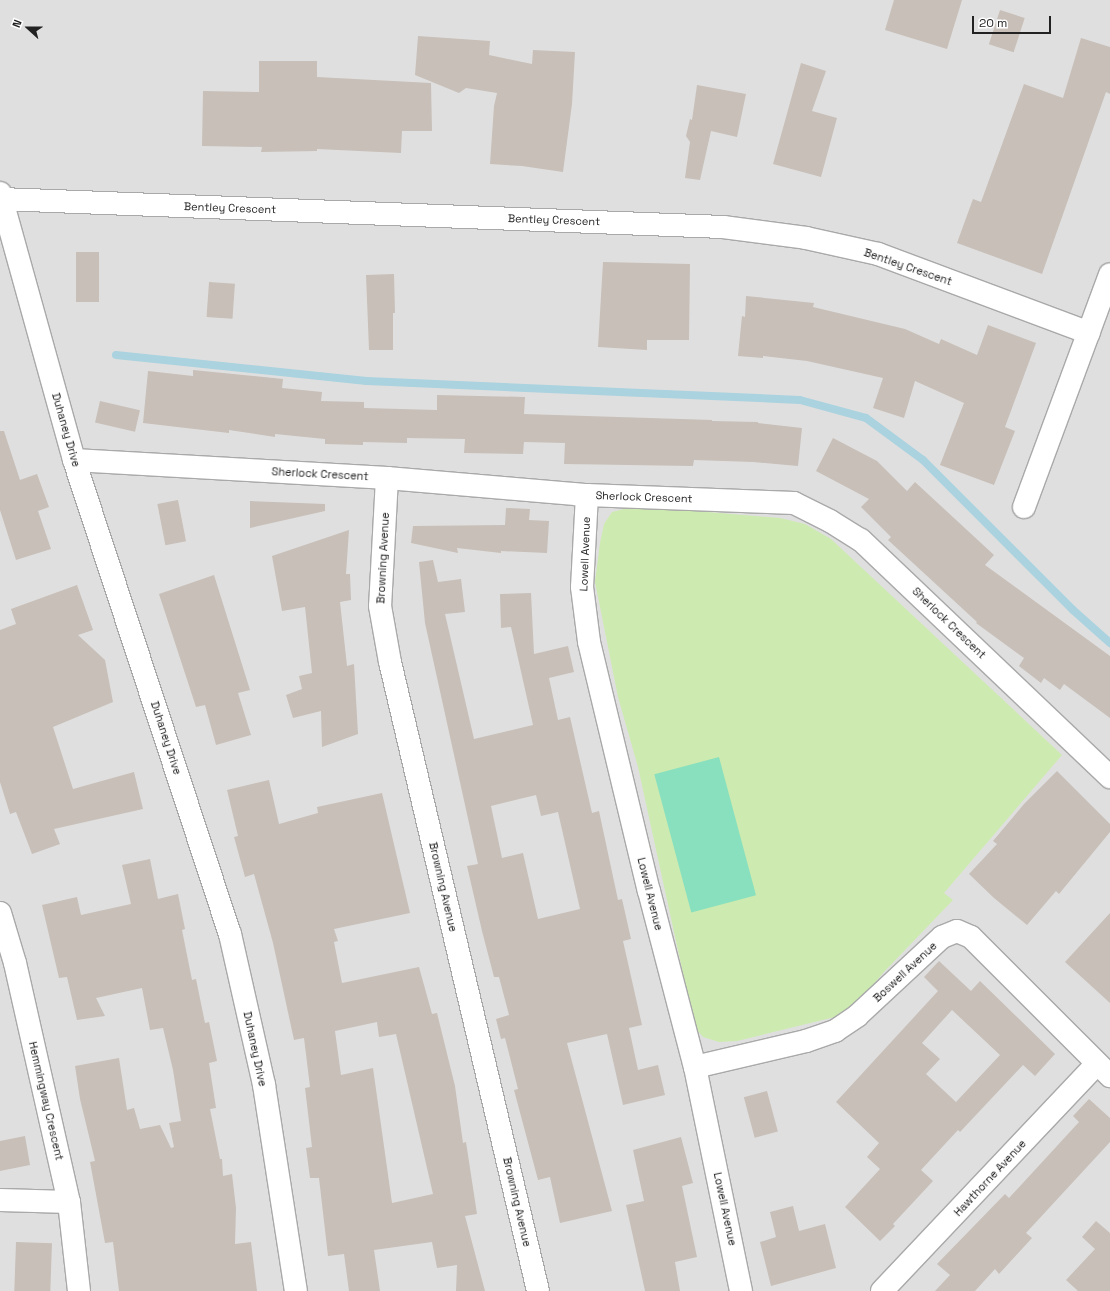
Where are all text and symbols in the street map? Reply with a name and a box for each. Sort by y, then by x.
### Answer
north arrow [8,8,48,48]
scale bar [974,8,1053,34]
text: 20 m [979,15,1007,31]
text: N [9,18,25,30]
street label: Bentley Crescent [184,200,276,216]
street label: Bentley Crescent [508,212,600,228]
street label: Bentley Crescent [862,246,954,288]
street label: Duhaney Drive [49,392,83,468]
street label: Sherlock Crescent [271,465,369,483]
street label: Sherlock Crescent [595,489,693,505]
street label: Browning Avenue [374,512,392,604]
street label: Lowell Avenue [577,516,593,592]
street label: Sherlock Crescent [910,585,988,661]
street label: Duhaney Drive [148,700,184,776]
street label: Browning Avenue [426,841,460,933]
street label: Lowell Avenue [635,856,665,932]
street label: Boswell Avenue [870,939,940,1005]
street label: Duhaney Drive [241,1010,269,1088]
street label: Hemmingway Crescent [26,1040,66,1162]
street label: Hawthorne Avenue [951,1137,1029,1219]
street label: Browning Avenue [500,1156,534,1248]
street label: Lowell Avenue [711,1171,739,1247]

